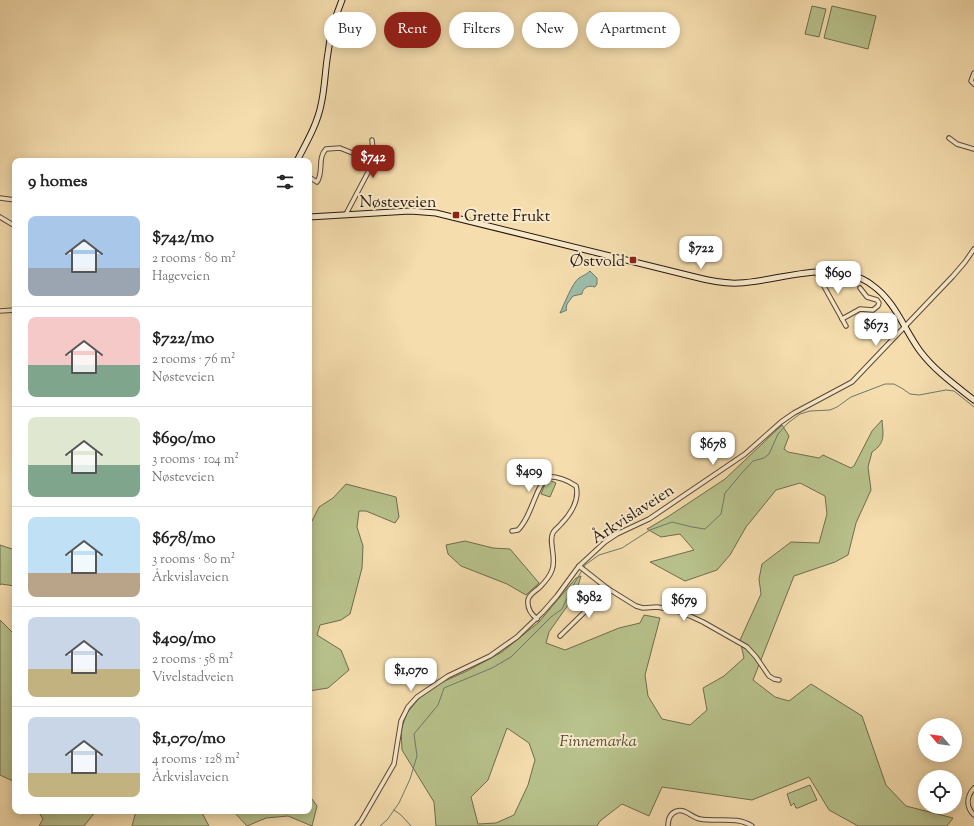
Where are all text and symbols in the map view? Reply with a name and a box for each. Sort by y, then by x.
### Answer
chip: Buy [324,12,376,48]
chip: Rent [384,12,441,48]
chip: Filters [449,12,514,48]
chip: New [522,12,578,48]
chip: Apartment [586,12,680,48]
pin: $742 [349,145,397,179]
text: $742 [360,149,386,167]
text: 9 homes [28,170,87,194]
icon: filters [274,171,296,193]
street label: Nøsteveien [359,192,437,215]
place label: Grette Frukt [464,206,551,229]
marker: Grette Frukt [451,210,461,220]
text: $742/mo [152,226,214,250]
icon: home [60,232,108,280]
pin: $722 [677,236,725,270]
text: $722 [688,240,714,258]
text: 2 rooms · 80 m² [152,250,236,268]
place label: Østvold [570,251,625,274]
marker: Østvold [628,255,638,265]
pin: $690 [814,261,862,295]
text: $690 [825,265,851,283]
text: Hageveien [152,268,210,286]
pin: $673 [852,313,900,347]
text: $673 [863,317,889,335]
text: $722/mo [152,327,214,351]
icon: home [60,333,108,381]
text: 2 rooms · 76 m² [152,351,236,369]
text: Nøsteveien [152,369,215,387]
text: $690/mo [152,427,216,451]
pin: $678 [689,432,737,466]
icon: home [60,433,108,481]
text: $678 [700,436,726,454]
text: 3 rooms · 104 m² [152,451,239,469]
pin: $409 [505,459,553,493]
text: $409 [516,463,542,481]
text: Nøsteveien [152,469,215,487]
street label: Årkvislaveien [587,479,680,550]
text: $678/mo [152,527,215,551]
icon: home [60,533,108,581]
text: 3 rooms · 80 m² [152,551,235,569]
text: Årkvislaveien [152,569,229,587]
pin: $982 [565,585,613,619]
pin: $679 [660,588,708,622]
text: $982 [576,589,602,607]
text: $679 [671,592,697,610]
text: $409/mo [152,627,216,651]
icon: home [60,633,108,681]
text: 2 rooms · 58 m² [152,651,233,669]
pin: $1,070 [378,658,444,692]
text: $1,070 [394,662,428,680]
text: Vivelstadveien [152,669,234,687]
north arrow [918,718,962,762]
map controls [918,718,962,814]
text: $1,070/mo [152,727,226,751]
park label: Finnemarka [559,731,637,754]
icon: home [60,733,108,781]
text: 4 rooms · 128 m² [152,751,240,769]
text: Årkvislaveien [152,769,229,787]
button: locate [918,770,962,814]

